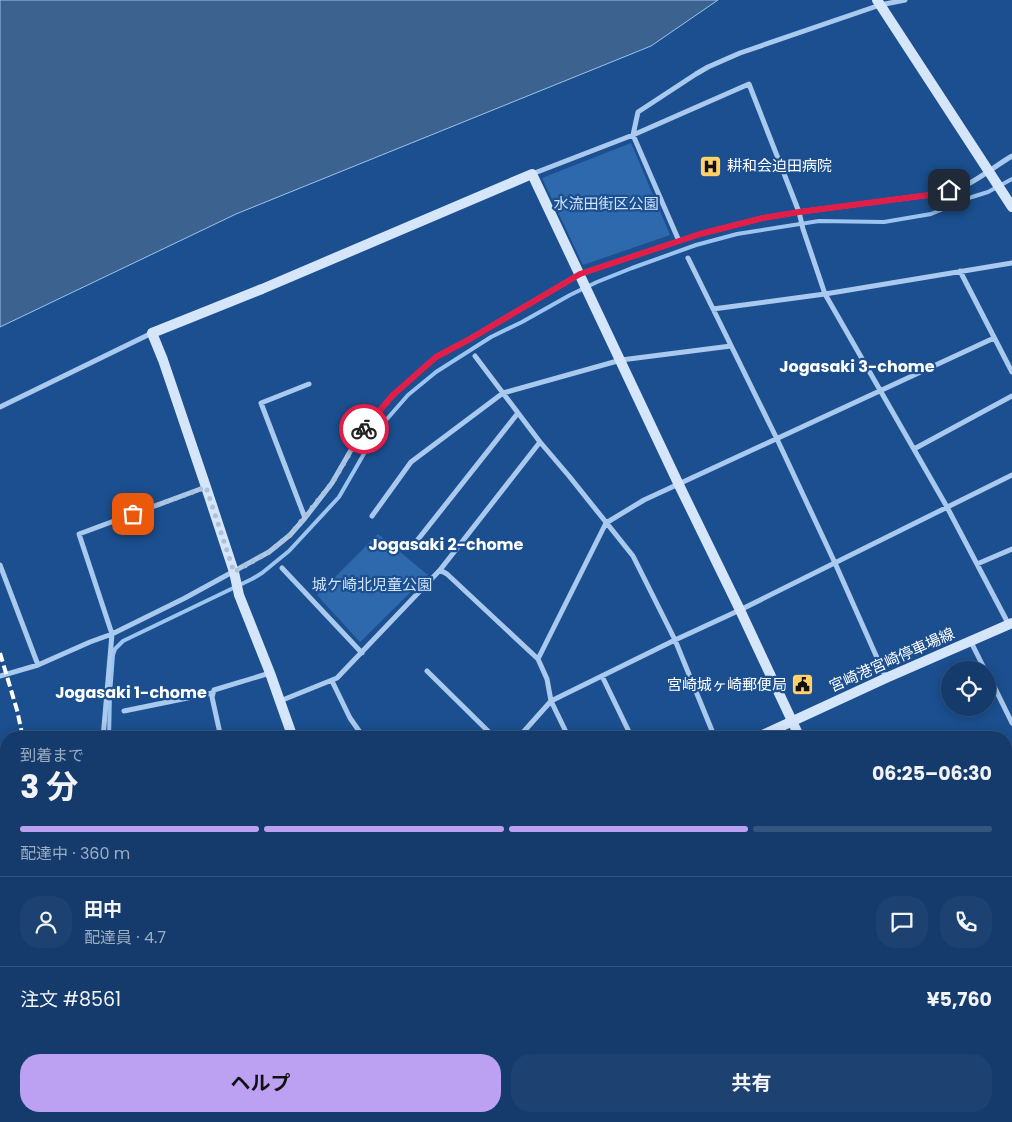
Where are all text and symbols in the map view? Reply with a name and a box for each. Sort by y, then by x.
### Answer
hospital icon: 耕和会迫田病院 [699,154,723,178]
place label: 耕和会迫田病院 [727,155,832,176]
pin [928,169,970,211]
icon: home [935,176,963,204]
park label: 水流田街区公園 [553,193,659,214]
district label: Jogasaki 3-chome [779,355,935,378]
courier [339,404,389,454]
icon: bike [350,415,378,443]
pin [112,493,154,535]
icon: bag [119,500,147,528]
district label: Jogasaki 2-chome [369,533,524,556]
park label: 城ケ崎北児童公園 [312,574,432,595]
street label: 宮崎港宮崎停車場線 [826,622,958,697]
map controls [941,661,996,716]
button: locate [941,661,996,716]
public building icon: 宮崎城ヶ崎郵便局 [791,673,815,697]
place label: 宮崎城ヶ崎郵便局 [667,674,787,695]
district label: Jogasaki 1-chome [55,681,207,704]
text: 到着まで [20,744,84,767]
text: 06:25–06:30 [872,760,992,787]
text: 3 分 [20,764,78,809]
text: 配達中 · 360 m [20,842,130,865]
button: person [20,896,72,948]
text: 田中 [84,896,122,923]
button: chat [876,896,928,948]
button: phone [940,896,992,948]
text: 配達員 · 4.7 [84,926,166,949]
text: 注文 #8561 [20,986,121,1013]
text: ¥5,760 [927,986,992,1013]
button: ヘルプ [20,1054,501,1112]
button: 共有 [511,1054,992,1112]

